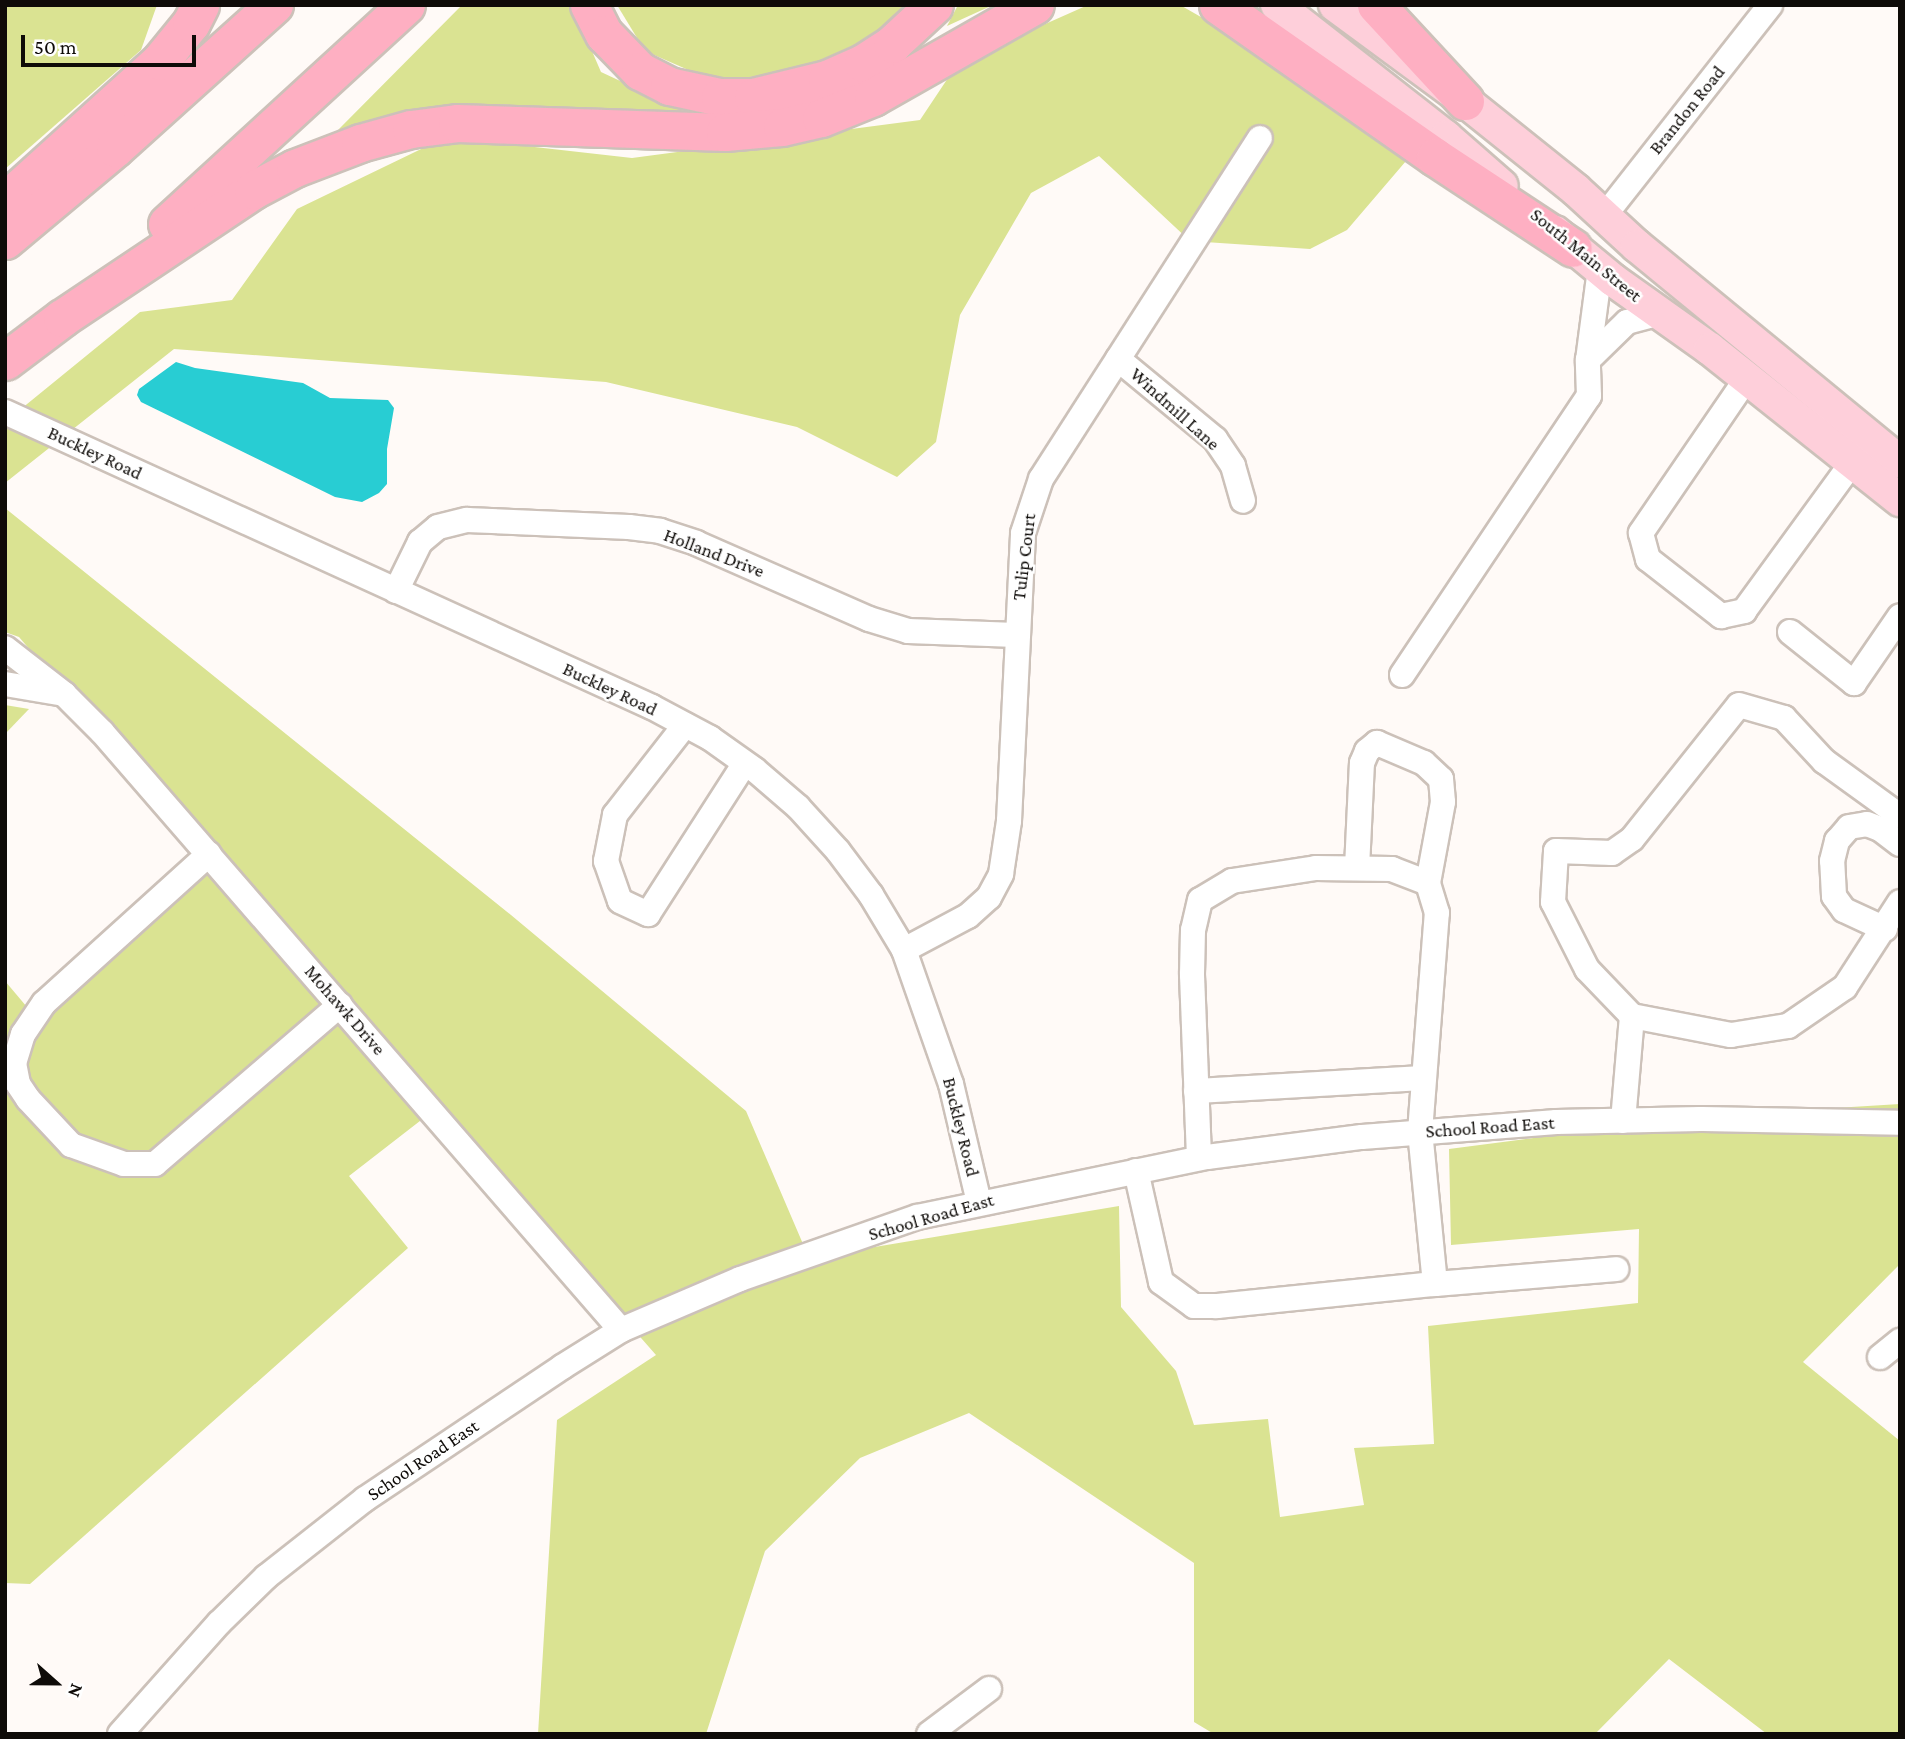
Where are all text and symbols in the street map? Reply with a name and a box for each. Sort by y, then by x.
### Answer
scale bar [24,21,200,65]
text: 50 m [34,35,77,59]
street label: Brandon Road [1644,61,1730,159]
street label: South Main Street [1526,203,1646,307]
street label: Windmill Lane [1125,363,1225,455]
street label: Buckley Road [44,421,146,485]
street label: Tulip Court [1007,512,1041,602]
street label: Holland Drive [661,523,767,583]
street label: Buckley Road [559,657,661,721]
street label: Mohawk Drive [300,960,390,1060]
street label: Buckley Road [938,1075,984,1179]
street label: School Road East [1425,1111,1555,1143]
street label: School Road East [866,1188,996,1246]
street label: School Road East [363,1414,483,1506]
north arrow [21,1648,91,1718]
text: N [64,1681,88,1701]

